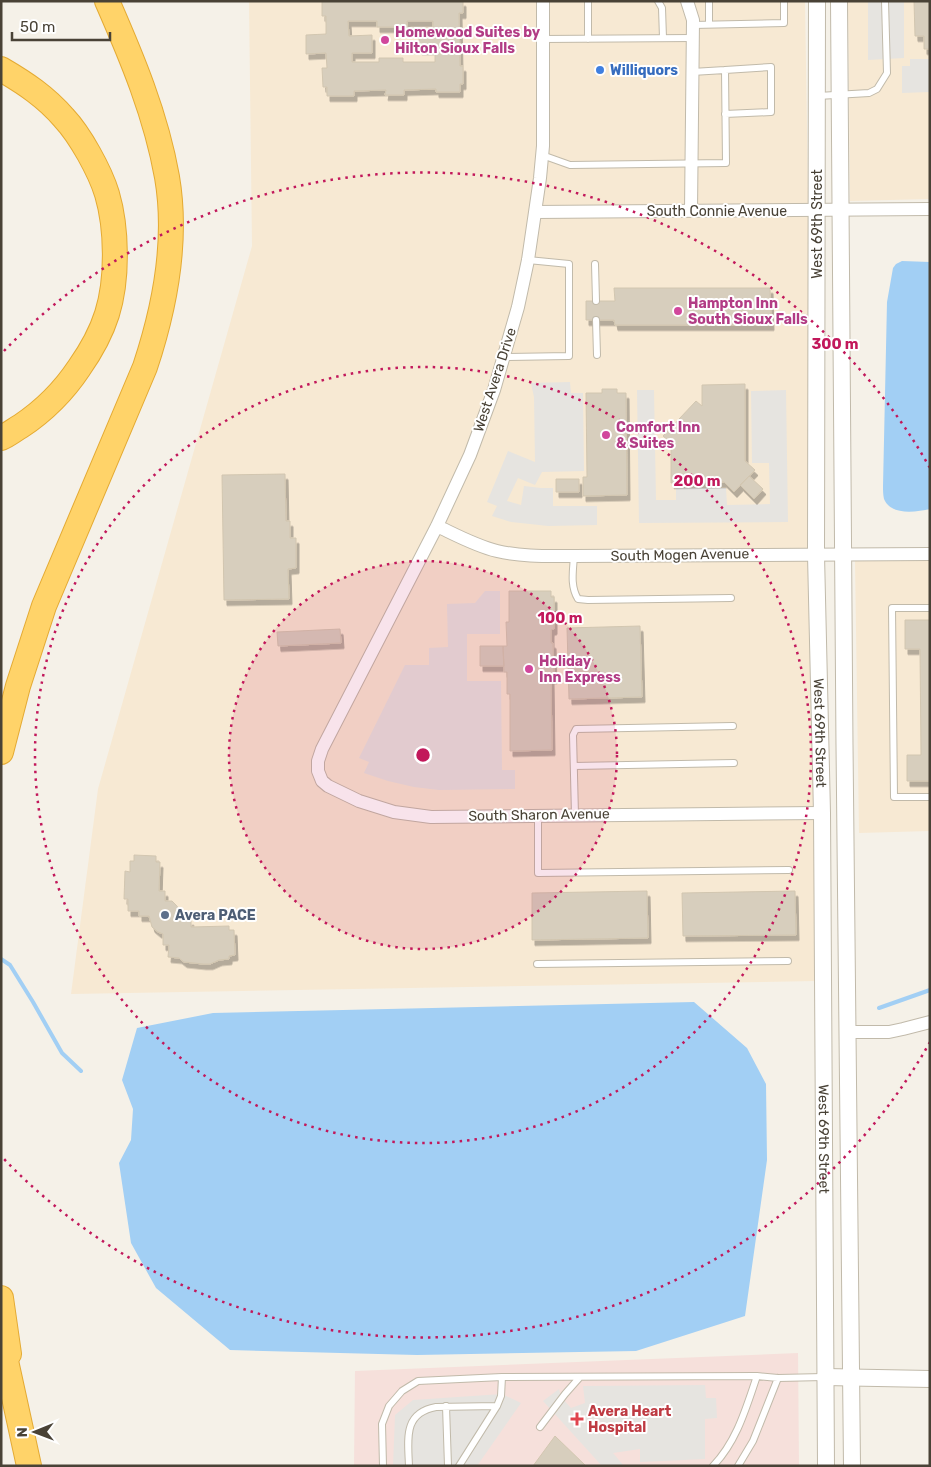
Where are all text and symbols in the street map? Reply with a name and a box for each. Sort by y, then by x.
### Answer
scale bar [12,10,110,42]
text: 50 m [20,18,55,36]
place label: Homewood Suites by Hilton Sioux Falls [395,24,541,57]
marker: Homewood Suites by Hilton Sioux Falls [379,34,391,46]
place label: Williquors [610,62,678,79]
marker: Williquors [594,64,606,76]
street label: West 69th Street [809,169,826,279]
street label: South Connie Avenue [647,203,787,220]
place label: Hampton Inn South Sioux Falls [688,295,808,328]
marker: Hampton Inn South Sioux Falls [672,305,684,317]
street label: West Avera Drive [470,326,520,434]
text: 300 m [811,335,859,353]
place label: Comfort Inn & Suites [616,419,700,452]
marker: Comfort Inn & Suites [600,429,612,441]
text: 200 m [673,472,721,490]
street label: South Mogen Avenue [611,545,750,565]
text: 100 m [538,609,582,627]
place label: Holiday Inn Express [539,653,621,686]
marker: Holiday Inn Express [523,663,535,675]
street label: West 69th Street [810,678,830,788]
centre of rings [414,746,432,764]
street label: South Sharon Avenue [468,805,610,825]
place label: Avera PACE [175,907,256,924]
marker: Avera PACE [159,909,171,921]
street label: West 69th Street [815,1084,833,1194]
place label: Avera Heart Hospital [588,1403,672,1436]
north arrow [10,1407,60,1457]
marker: Avera Heart Hospital [570,1412,584,1426]
text: N [14,1427,31,1437]

